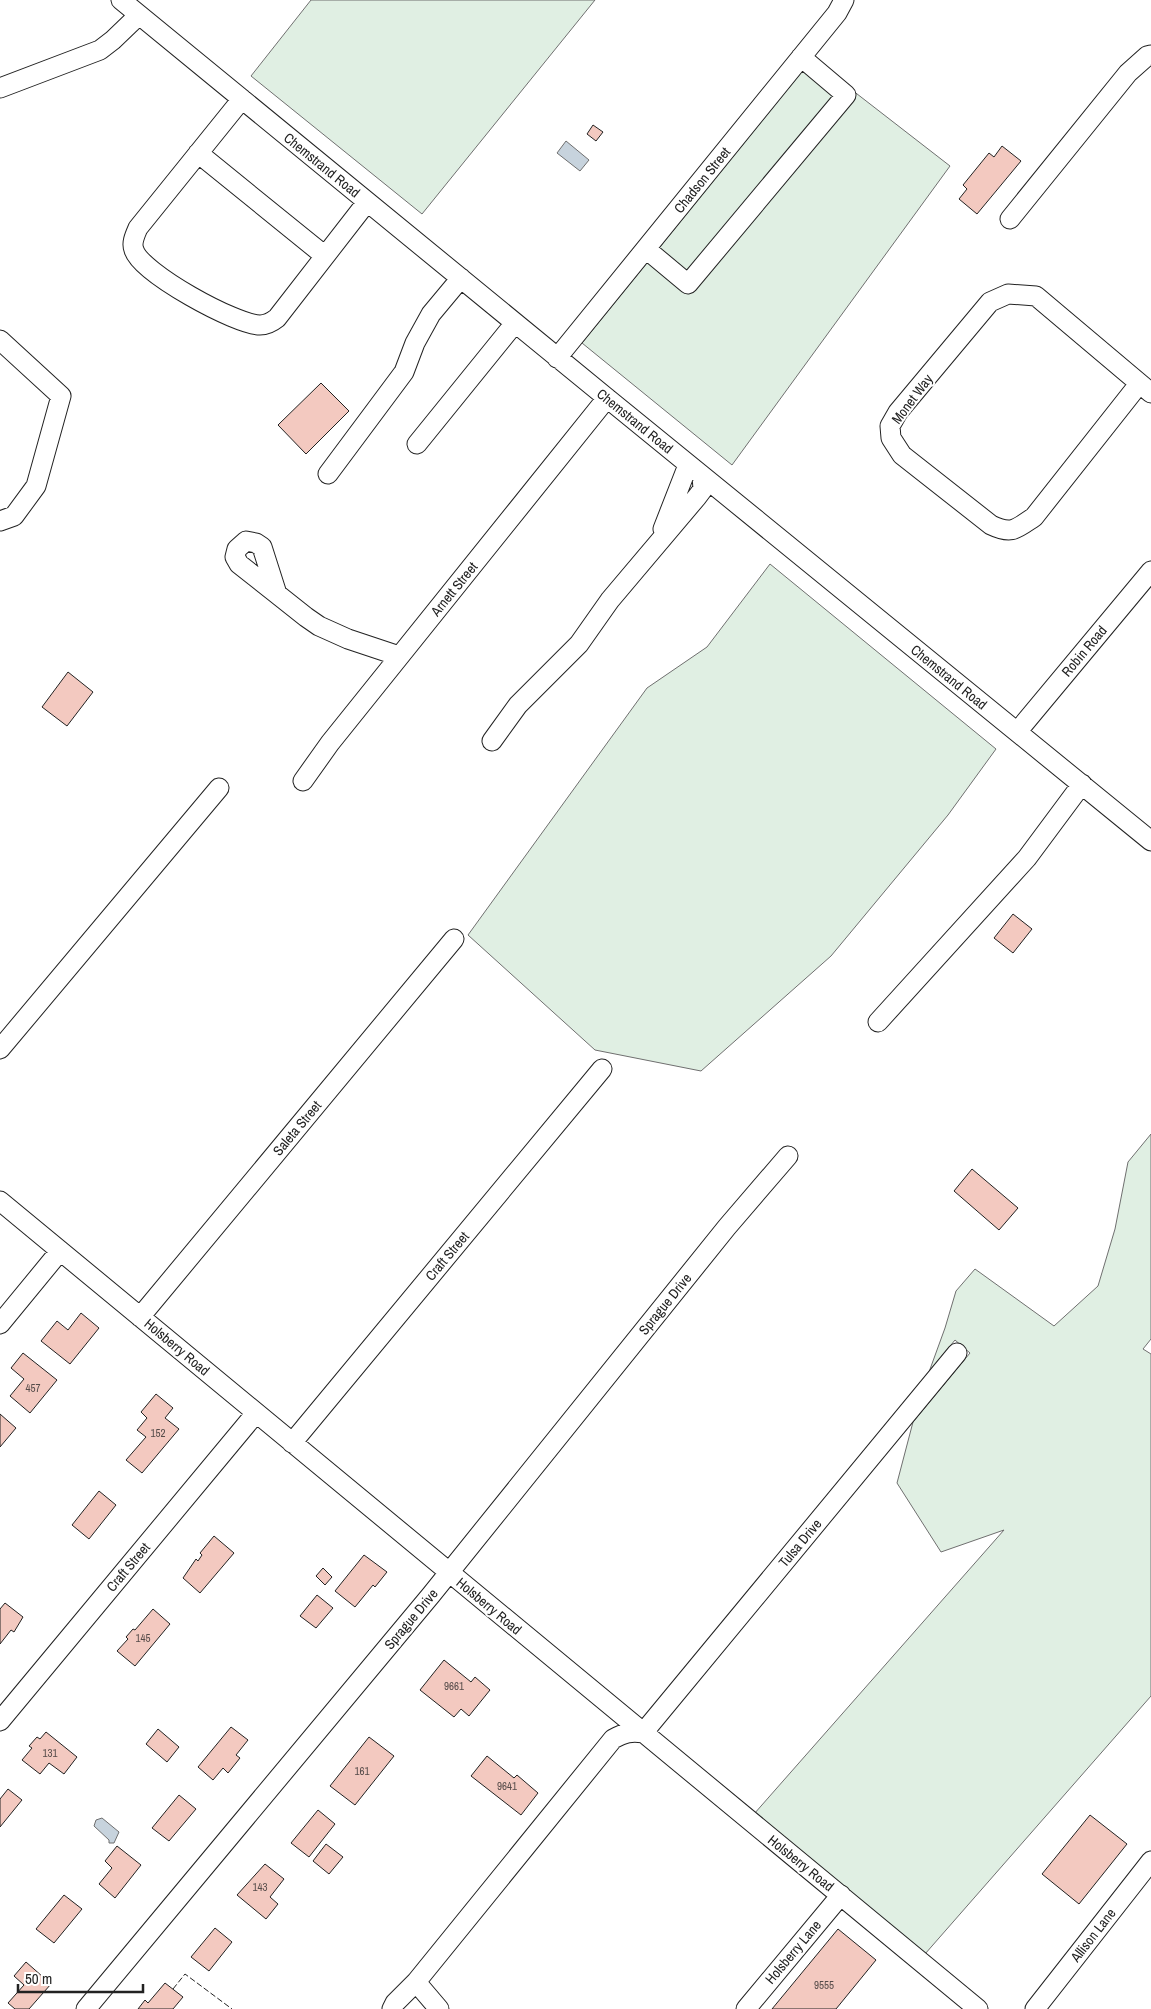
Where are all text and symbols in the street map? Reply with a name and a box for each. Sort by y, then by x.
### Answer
street label: Chemstrand Road [280,129,364,201]
street label: Chadson Street [670,143,734,217]
street label: Monet Way [887,370,937,427]
street label: Chemstrand Road [593,385,677,457]
street label: Arnett Street [426,558,481,620]
street label: Robin Road [1057,622,1111,680]
street label: Chemstrand Road [907,641,991,713]
street label: Saleta Street [269,1097,325,1159]
street label: Craft Street [421,1228,473,1284]
street label: Sprague Drive [635,1270,695,1338]
street label: Holsberry Road [141,1314,213,1380]
house number: 457 [25,1381,41,1395]
house number: 152 [150,1426,166,1440]
street label: Tulsa Drive [775,1515,825,1571]
street label: Craft Street [102,1539,154,1595]
street label: Holsberry Road [453,1573,525,1639]
street label: Sprague Drive [380,1585,442,1653]
house number: 145 [135,1631,151,1645]
house number: 9661 [444,1679,464,1693]
house number: 131 [42,1746,58,1760]
house number: 161 [354,1764,370,1778]
house number: 9641 [497,1779,517,1793]
street label: Holsberry Road [764,1831,838,1895]
house number: 143 [252,1880,268,1894]
street label: Allison Lane [1066,1905,1120,1966]
street label: Holsberry Lane [761,1916,825,1988]
scale bar [18,1962,142,1994]
text: 50 m [25,1968,52,1989]
house number: 9555 [814,1978,834,1992]

